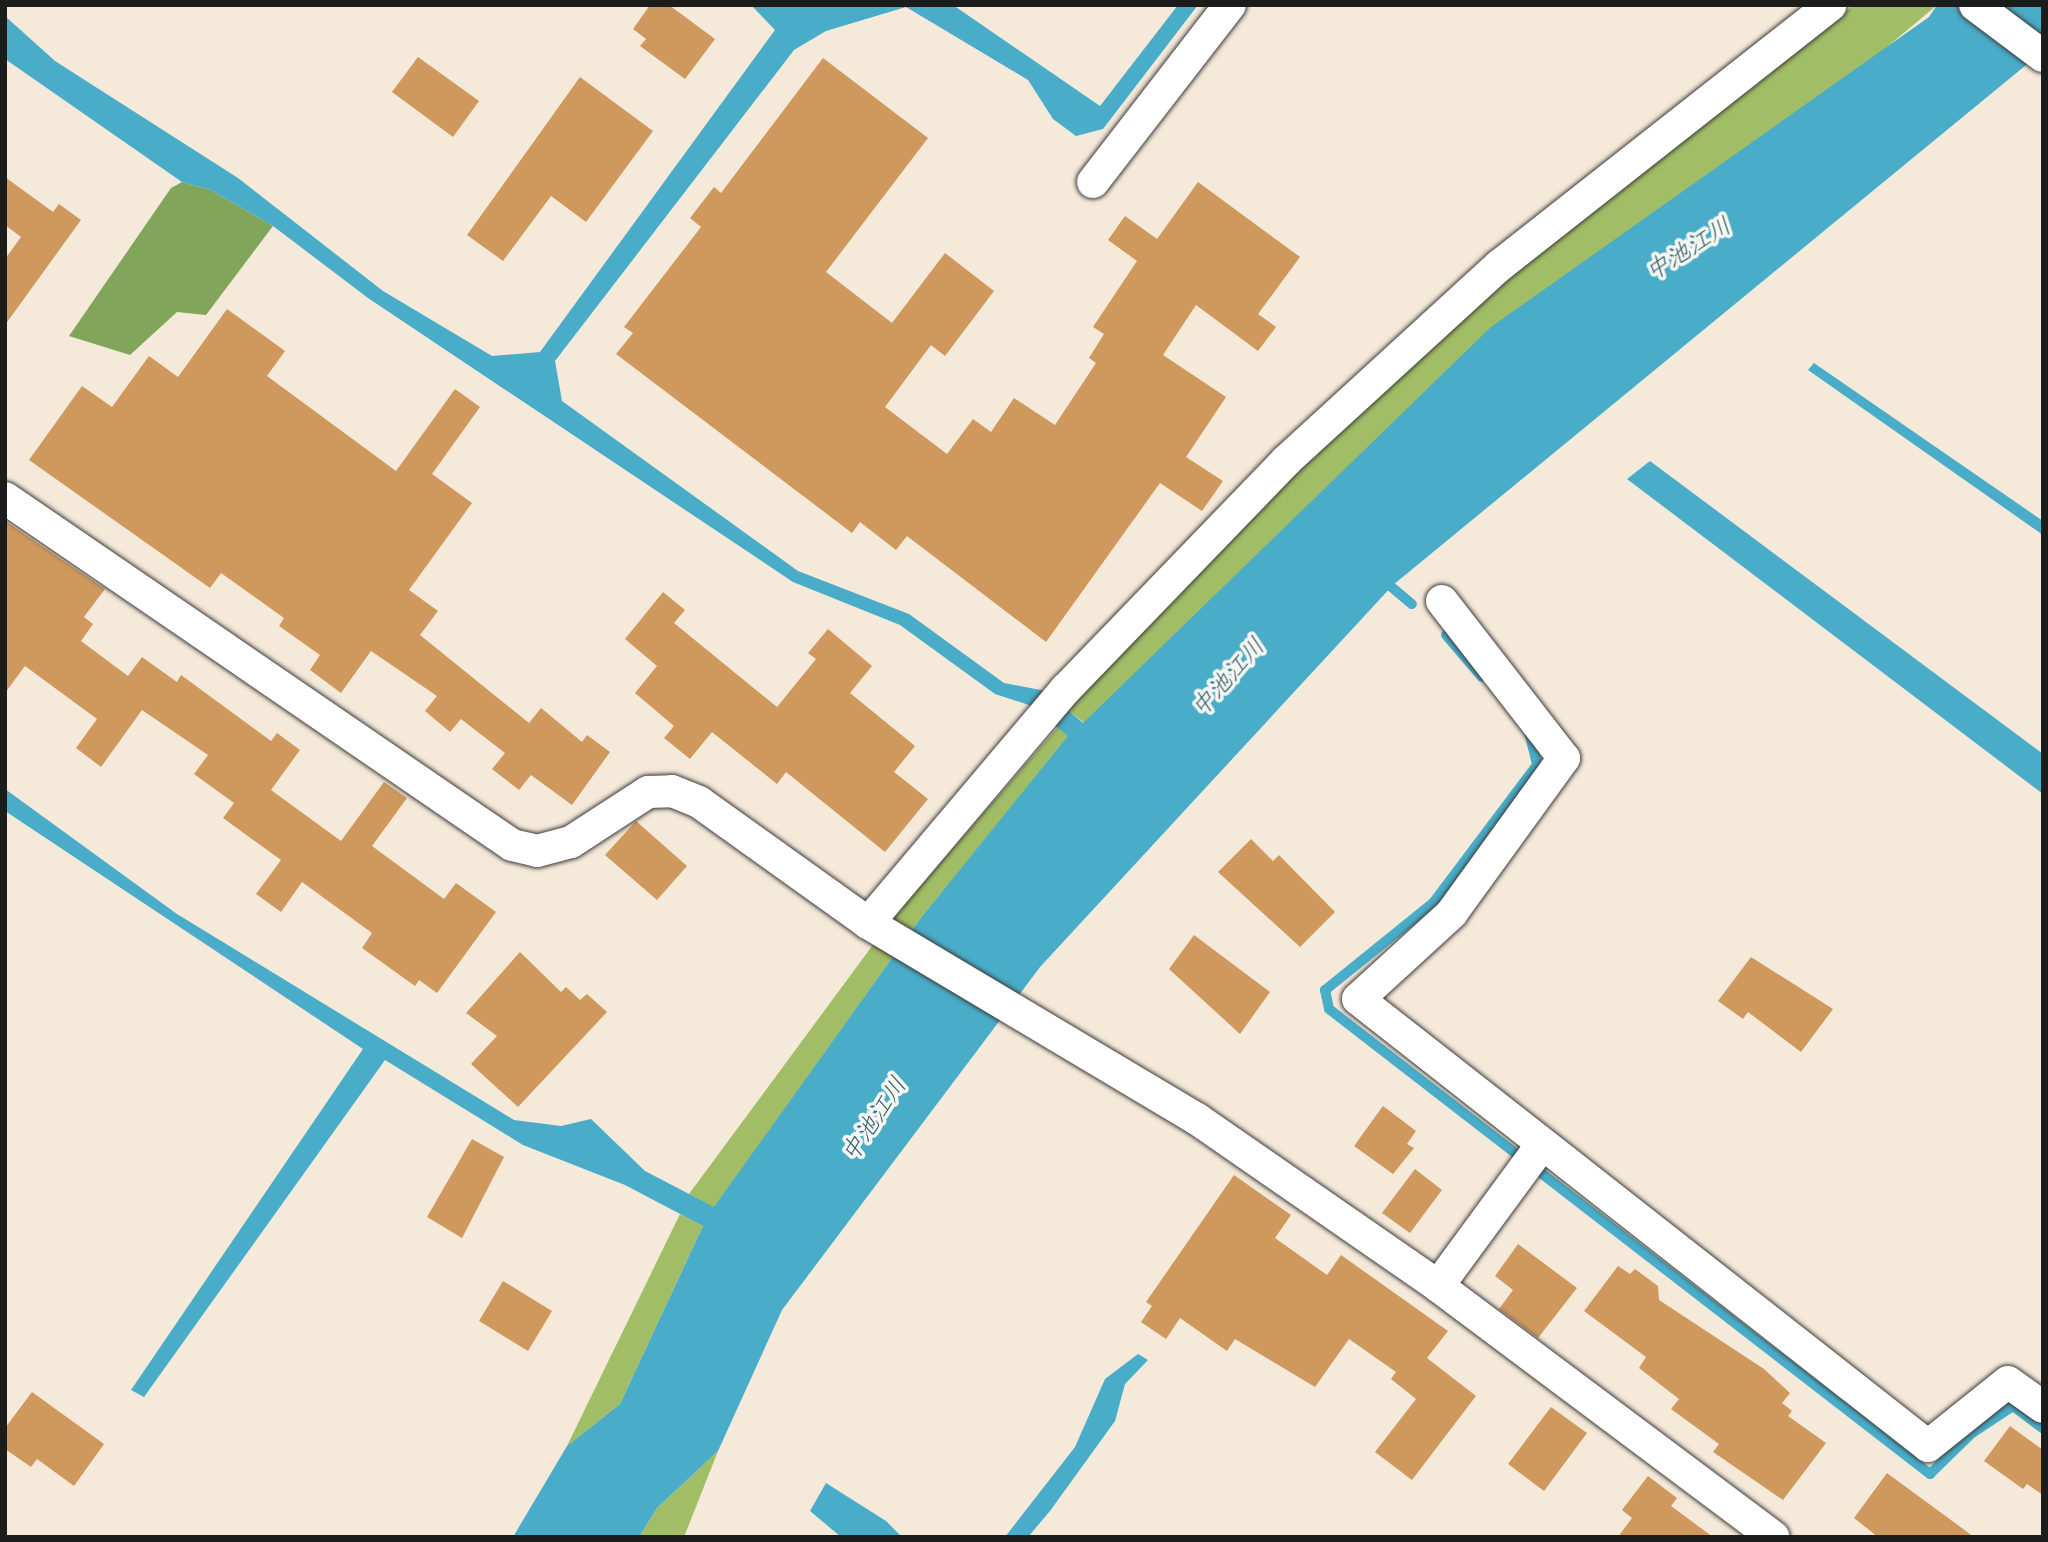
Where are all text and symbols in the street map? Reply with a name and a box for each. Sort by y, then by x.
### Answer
water label: 中池江川 [1641,212,1737,288]
water label: 中池江川 [1186,633,1272,723]
water label: 中池江川 [836,1072,914,1168]

